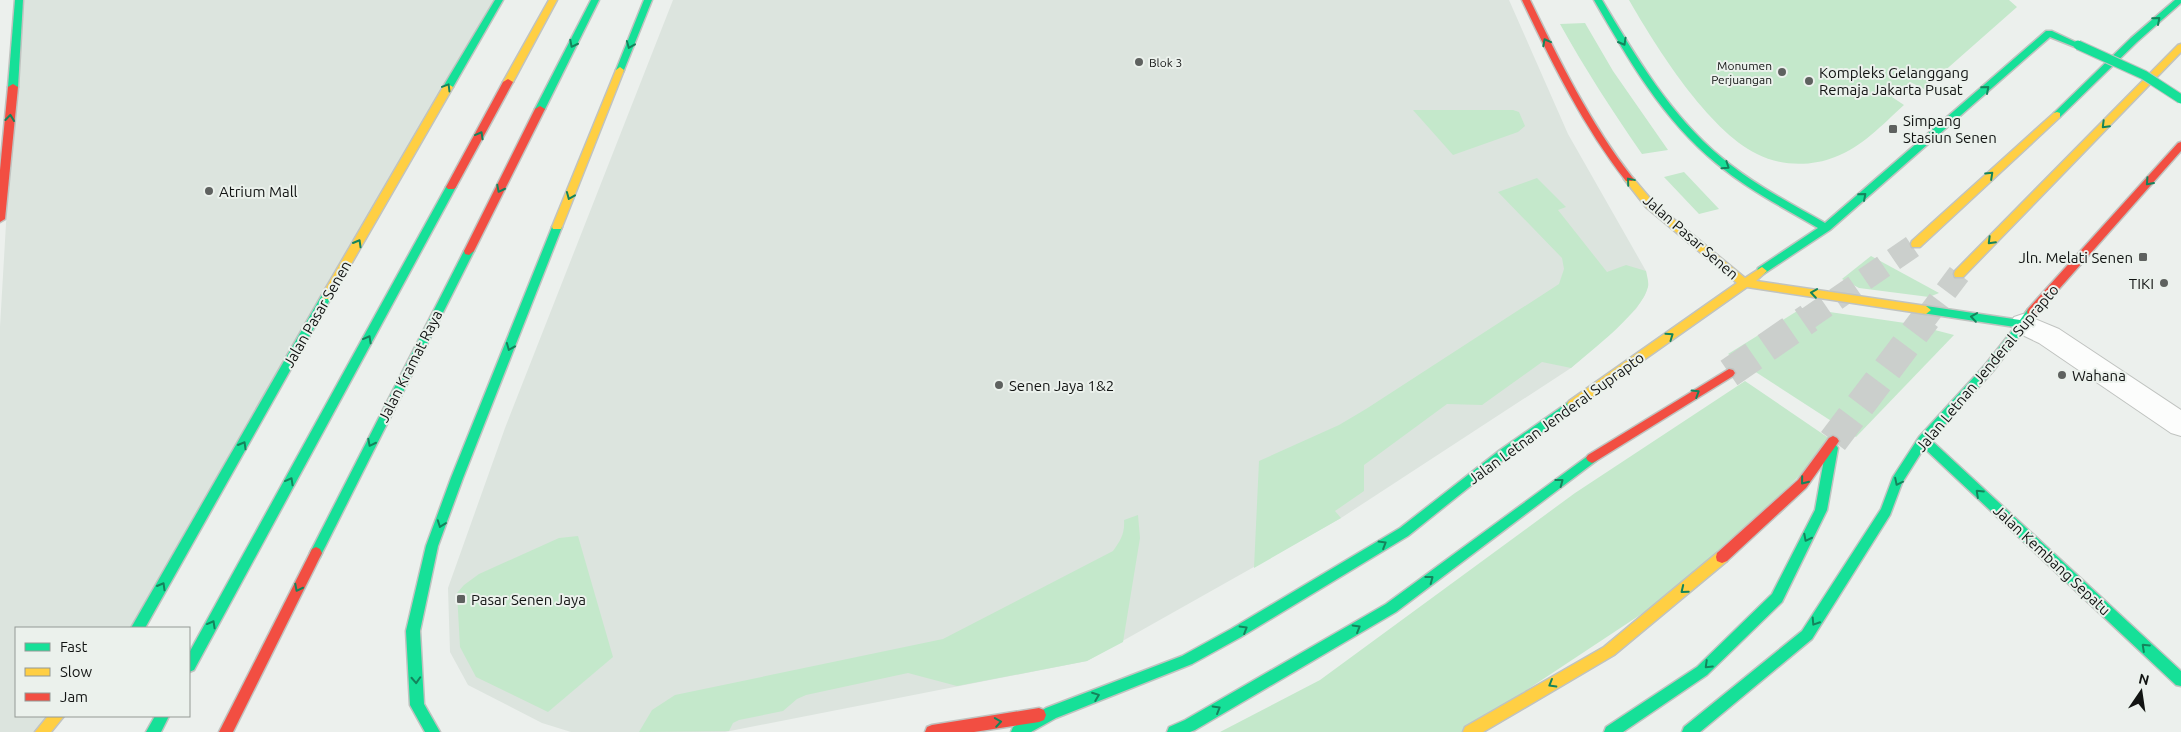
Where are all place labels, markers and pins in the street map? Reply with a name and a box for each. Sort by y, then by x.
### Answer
marker: Blok 3 [1133,56,1145,68]
place label: Blok 3 [1149,56,1182,69]
place label: Monumen Perjuangan [1711,59,1772,86]
place label: Kompleks Gelanggang Remaja Jakarta Pusat [1819,64,1969,98]
marker: Monumen Perjuangan [1776,66,1788,78]
marker: Kompleks Gelanggang Remaja Jakarta Pusat [1803,75,1815,87]
place label: Simpang Stasiun Senen [1903,112,1997,146]
marker: Simpang Stasiun Senen [1887,123,1899,135]
place label: Atrium Mall [219,183,298,200]
marker: Atrium Mall [203,185,215,197]
place label: Jln. Melati Senen [2018,249,2133,266]
marker: Jln. Melati Senen [2137,251,2149,263]
place label: TIKI [2129,275,2154,292]
marker: TIKI [2158,277,2170,289]
place label: Wahana [2072,367,2126,384]
marker: Wahana [2056,369,2068,381]
place label: Senen Jaya 1&2 [1009,377,1114,394]
marker: Senen Jaya 1&2 [993,379,1005,391]
place label: Pasar Senen Jaya [471,591,586,608]
marker: Pasar Senen Jaya [455,593,467,605]

